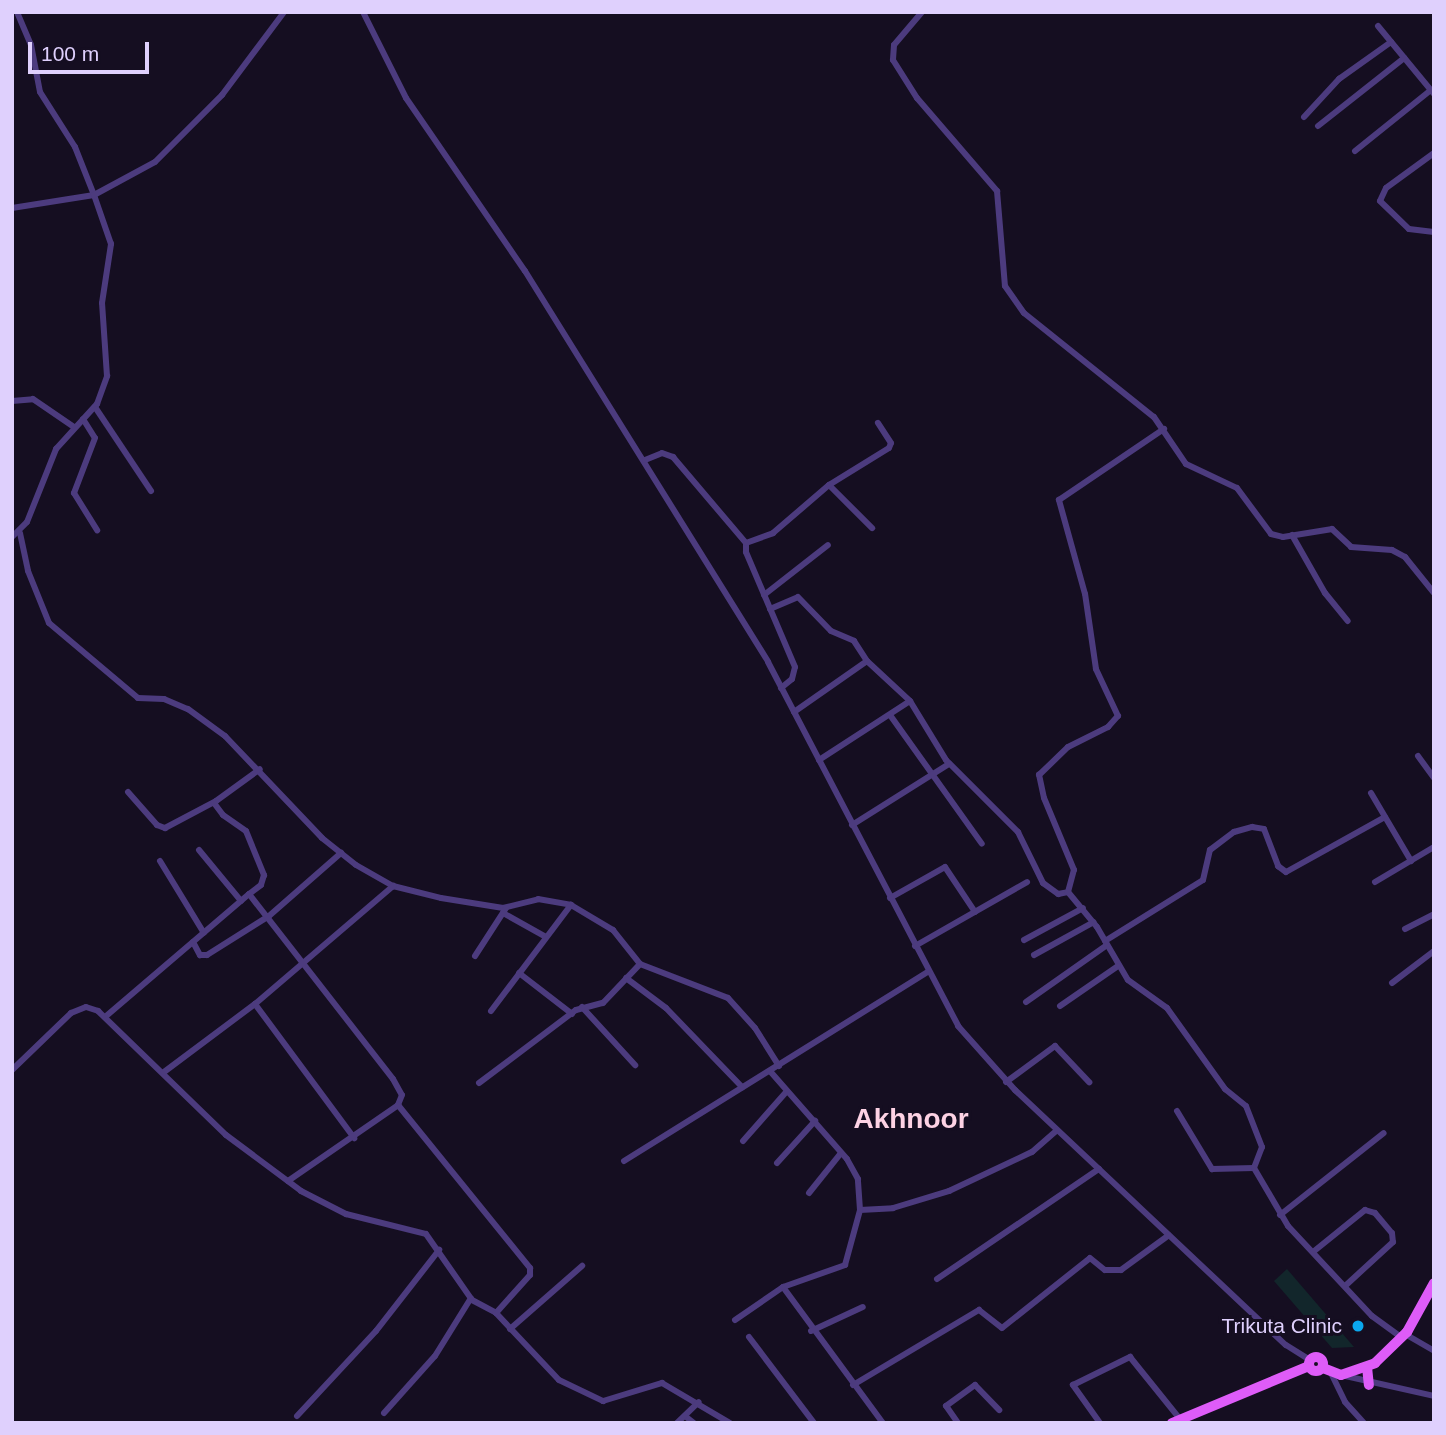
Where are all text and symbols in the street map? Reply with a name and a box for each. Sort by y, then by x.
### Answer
scale bar [32,28,152,72]
text: 100 m [41,42,99,65]
district label: Akhnoor [853,1102,969,1136]
place label: Trikuta Clinic [1221,1313,1342,1339]
marker: Trikuta Clinic [1348,1316,1368,1336]

